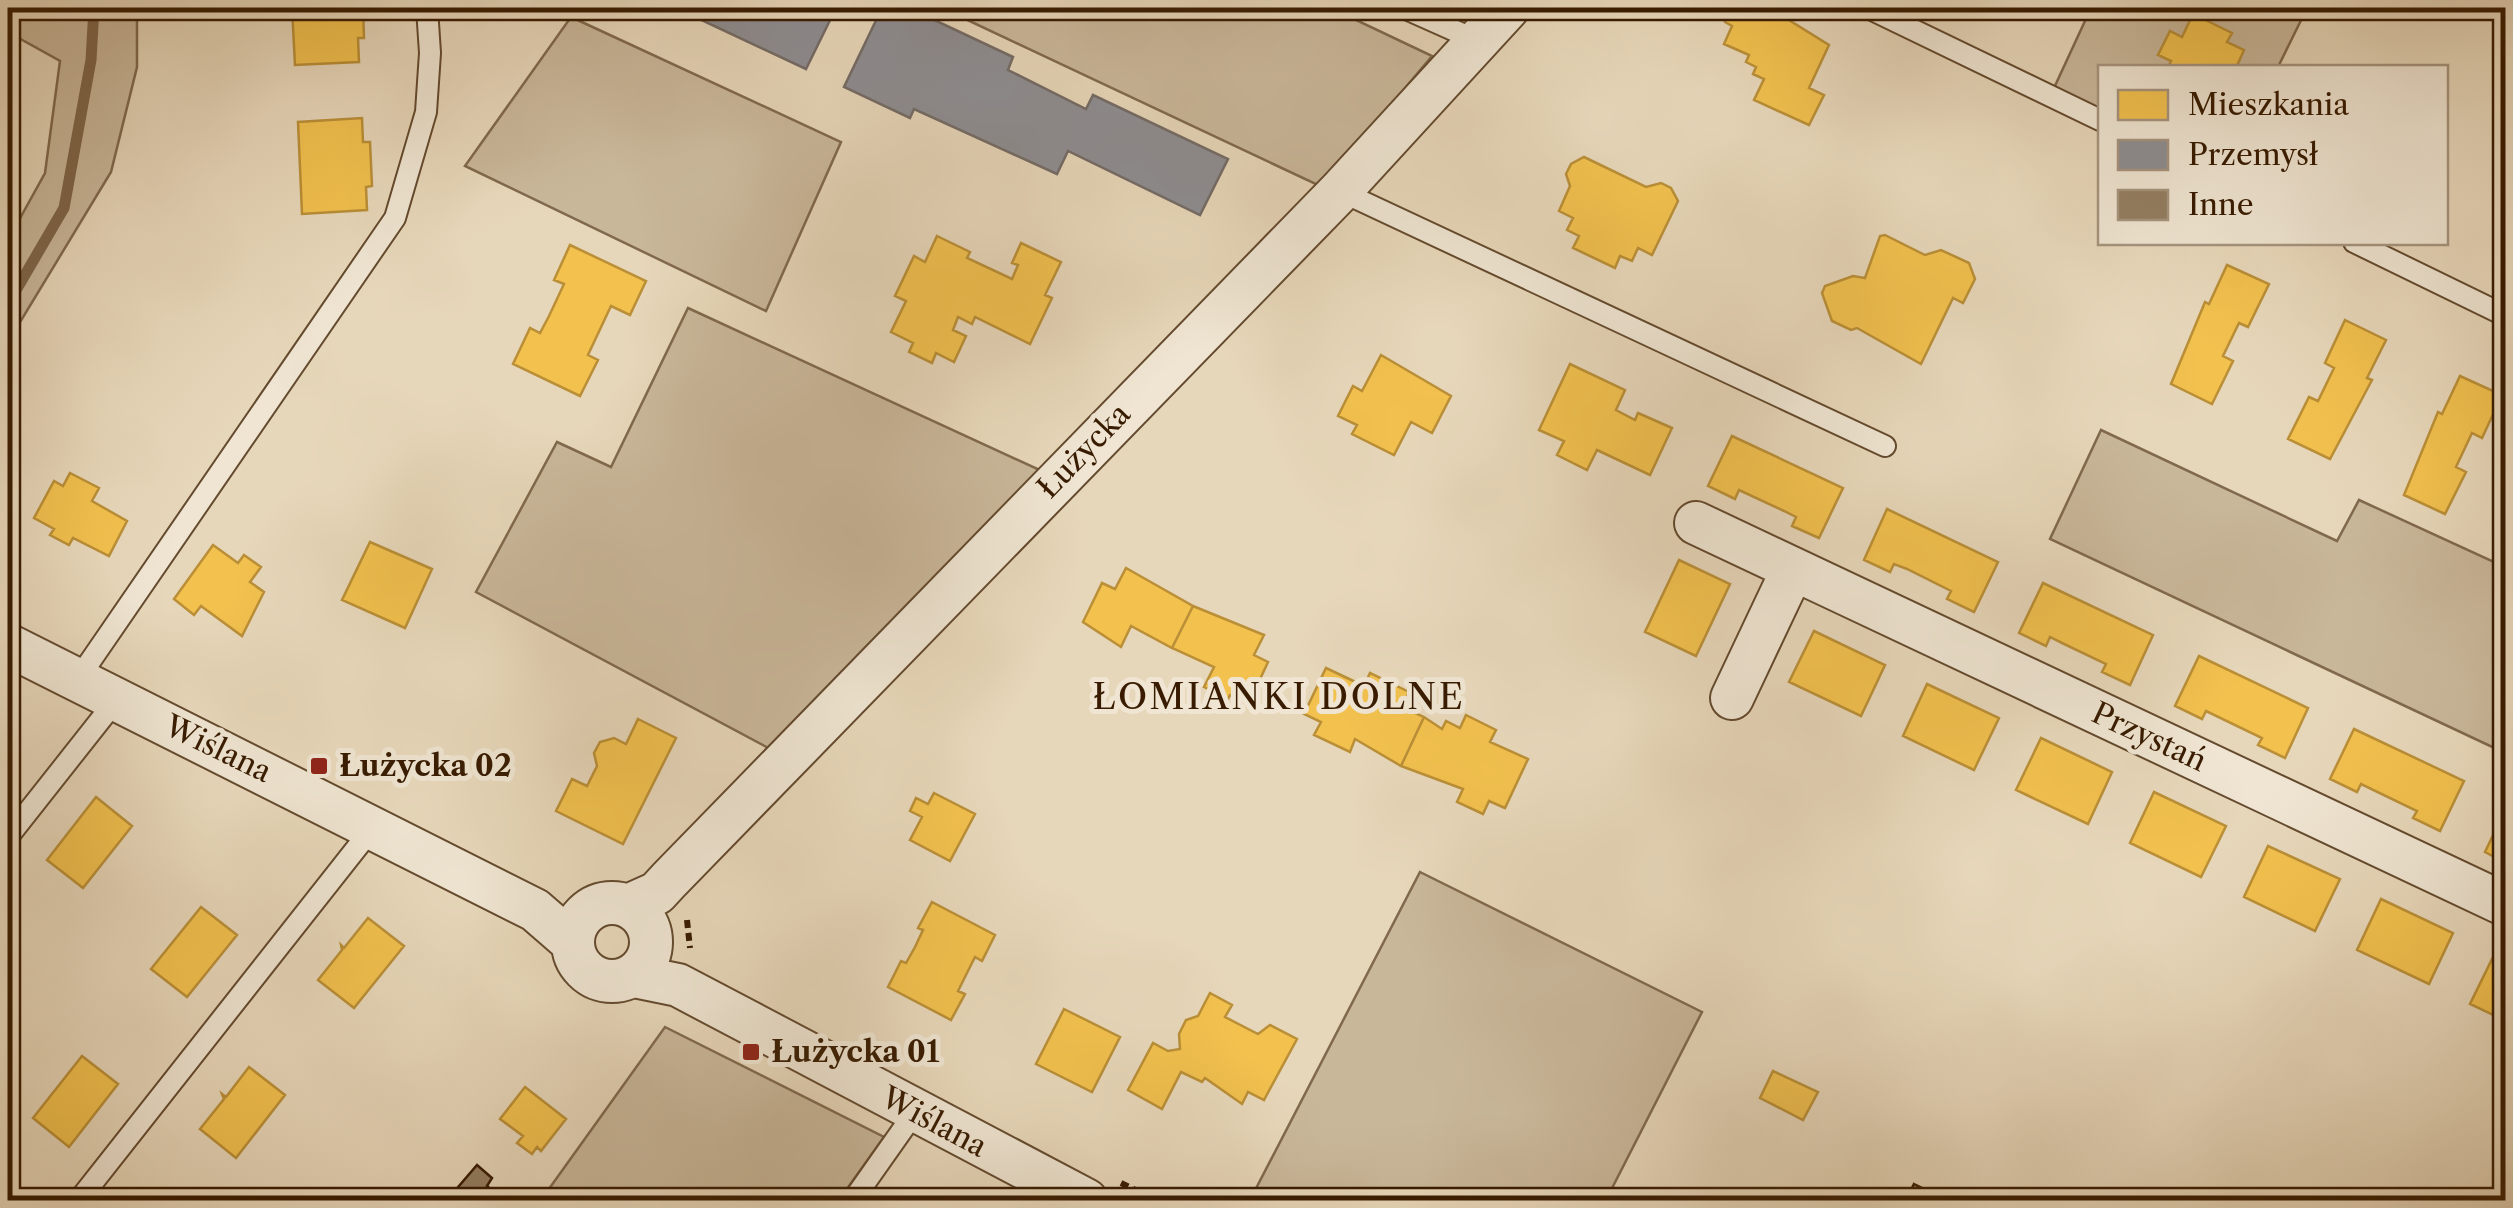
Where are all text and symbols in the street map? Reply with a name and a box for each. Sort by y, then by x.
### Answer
legend [2098,65,2448,245]
text: Mieszkania [2188,86,2349,123]
text: Przemysł [2188,136,2318,173]
text: Inne [2188,186,2254,223]
street label: Łużycka [1029,395,1138,506]
district label: ŁOMIANKI DOLNE [1093,675,1465,718]
street label: Przystań [2086,694,2213,779]
street label: Wiślana [158,706,278,790]
place label: Łużycka 02 [339,747,512,784]
marker: Łużycka 02 [308,755,330,777]
place label: Łużycka 01 [771,1033,940,1070]
marker: Łużycka 01 [740,1041,762,1063]
street label: Wiślana [874,1078,994,1165]

